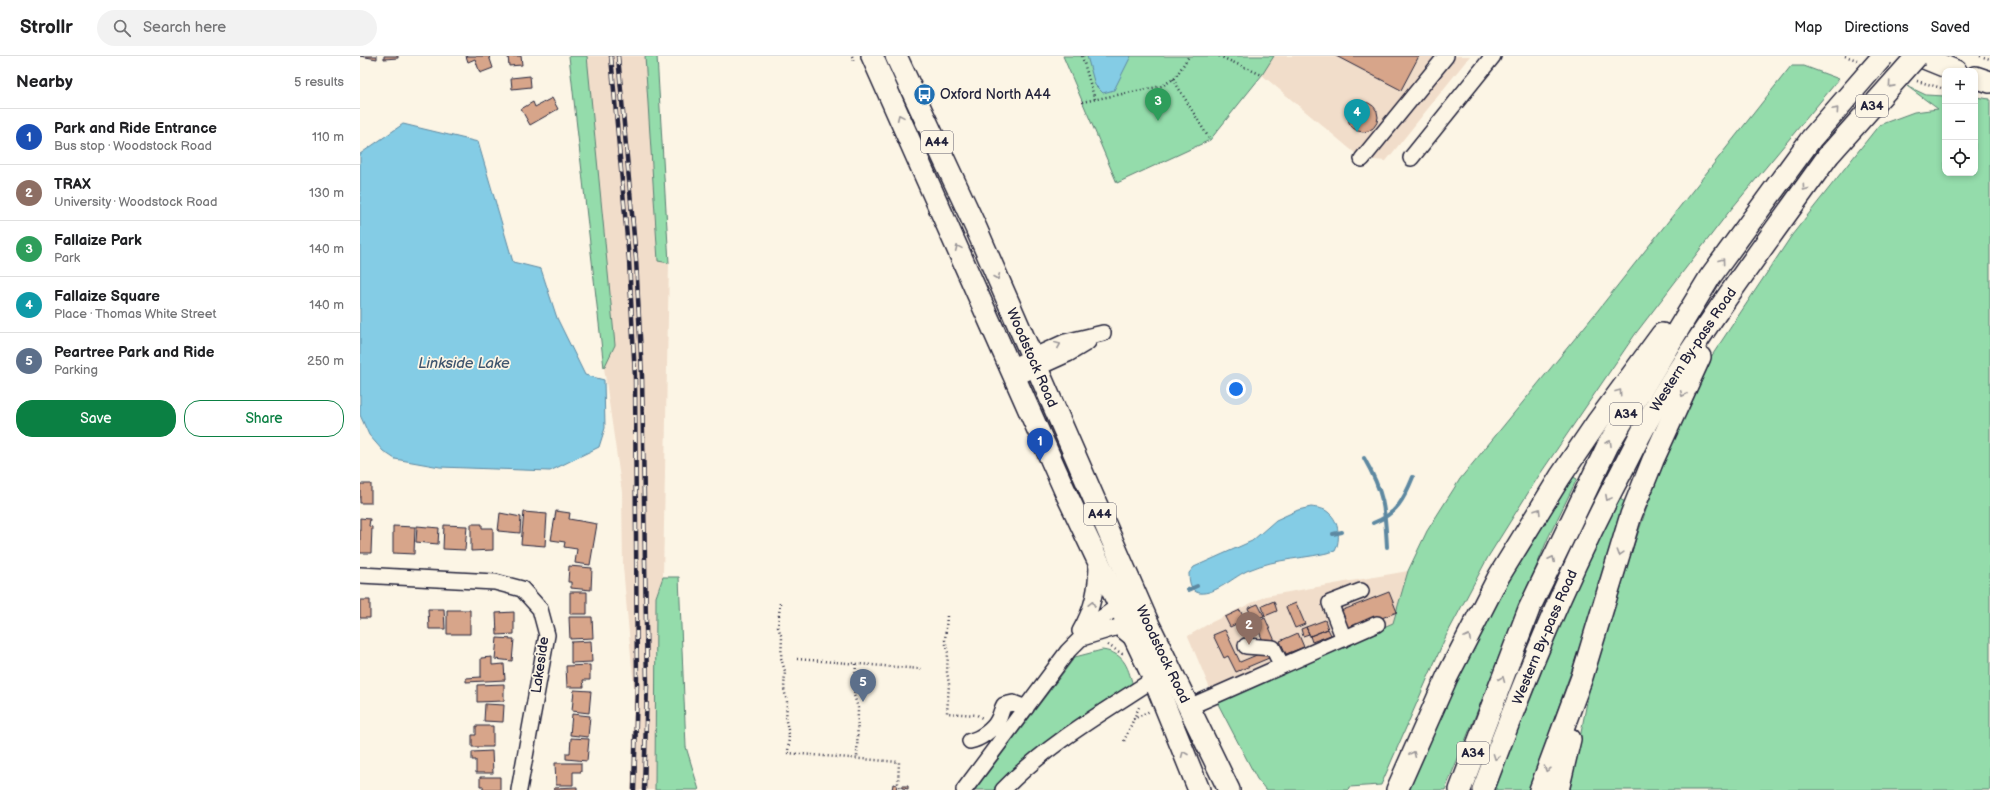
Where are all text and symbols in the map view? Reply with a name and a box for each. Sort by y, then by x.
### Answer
search box [97,10,377,46]
text: Strollr [20,16,73,39]
icon: search [111,17,133,39]
text: Search here [143,18,226,37]
text: Map [1794,19,1822,36]
text: Directions [1844,19,1909,36]
text: Saved [1931,19,1970,36]
map controls [1942,68,1978,176]
button: + [1942,68,1978,104]
text: Nearby [16,72,73,92]
text: 5 results [294,74,344,90]
one-way arrow [1888,80,1895,88]
bus stop icon: Oxford North A44 [911,81,937,107]
place label: Oxford North A44 [940,86,1051,103]
pin: 3 [1145,88,1171,121]
road number: A34 [1856,95,1888,117]
pin: 4 [1344,99,1370,132]
button: − [1942,104,1978,140]
one-way arrow [1832,107,1839,114]
one-way arrow [897,114,905,122]
text: Park and Ride Entrance [54,119,217,138]
text: 1 [26,129,32,145]
text: 110 m [312,129,344,145]
road number: A44 [921,131,953,153]
text: Bus stop · Woodstock Road [54,138,212,154]
button: locate [1942,140,1978,176]
text: TRAX [54,175,91,194]
one-way arrow [1802,184,1810,191]
text: 2 [25,185,33,201]
text: 130 m [309,185,344,201]
text: University · Woodstock Road [54,194,217,210]
text: Fallaize Park [54,231,142,250]
text: 3 [25,241,33,257]
text: 140 m [309,241,344,257]
one-way arrow [955,245,963,253]
text: Park [54,250,80,266]
one-way arrow [1717,258,1724,265]
one-way arrow [993,273,1001,280]
street label: Western By-pass Road [1646,284,1740,415]
text: Fallaize Square [54,287,160,306]
text: 4 [25,297,33,313]
text: 140 m [309,297,344,313]
street label: Woodstock Road [1003,305,1062,410]
text: Place · Thomas White Street [54,306,216,322]
one-way arrow [1055,342,1062,350]
text: Peartree Park and Ride [54,343,214,362]
text: 5 [25,353,33,369]
text: 250 m [307,353,344,369]
water label: Linkside Lake [418,354,510,373]
text: Parking [54,362,98,378]
your location [1226,379,1246,399]
one-way arrow [1614,389,1622,396]
one-way arrow [1680,389,1688,397]
button: Save [16,400,176,437]
button: Share [184,400,344,437]
road number: A34 [1610,403,1642,425]
pin: 1 [1027,428,1053,461]
one-way arrow [1605,440,1612,447]
one-way arrow [1605,493,1612,501]
road number: A44 [1084,503,1116,525]
one-way arrow [1534,508,1541,515]
one-way arrow [1616,550,1625,557]
one-way arrow [1547,556,1555,563]
street label: Western By-pass Road [1508,567,1581,707]
one-way arrow [1087,601,1095,607]
street label: Woodstock Road [1133,602,1194,706]
pin: 2 [1236,612,1262,645]
one-way arrow [1463,633,1470,641]
street label: Lakeside [528,636,552,694]
pin: 5 [850,669,876,702]
one-way arrow [1497,676,1505,683]
road number: A34 [1457,742,1489,764]
one-way arrow [1181,750,1189,757]
one-way arrow [1408,751,1416,758]
one-way arrow [1492,753,1500,760]
one-way arrow [1544,766,1552,773]

